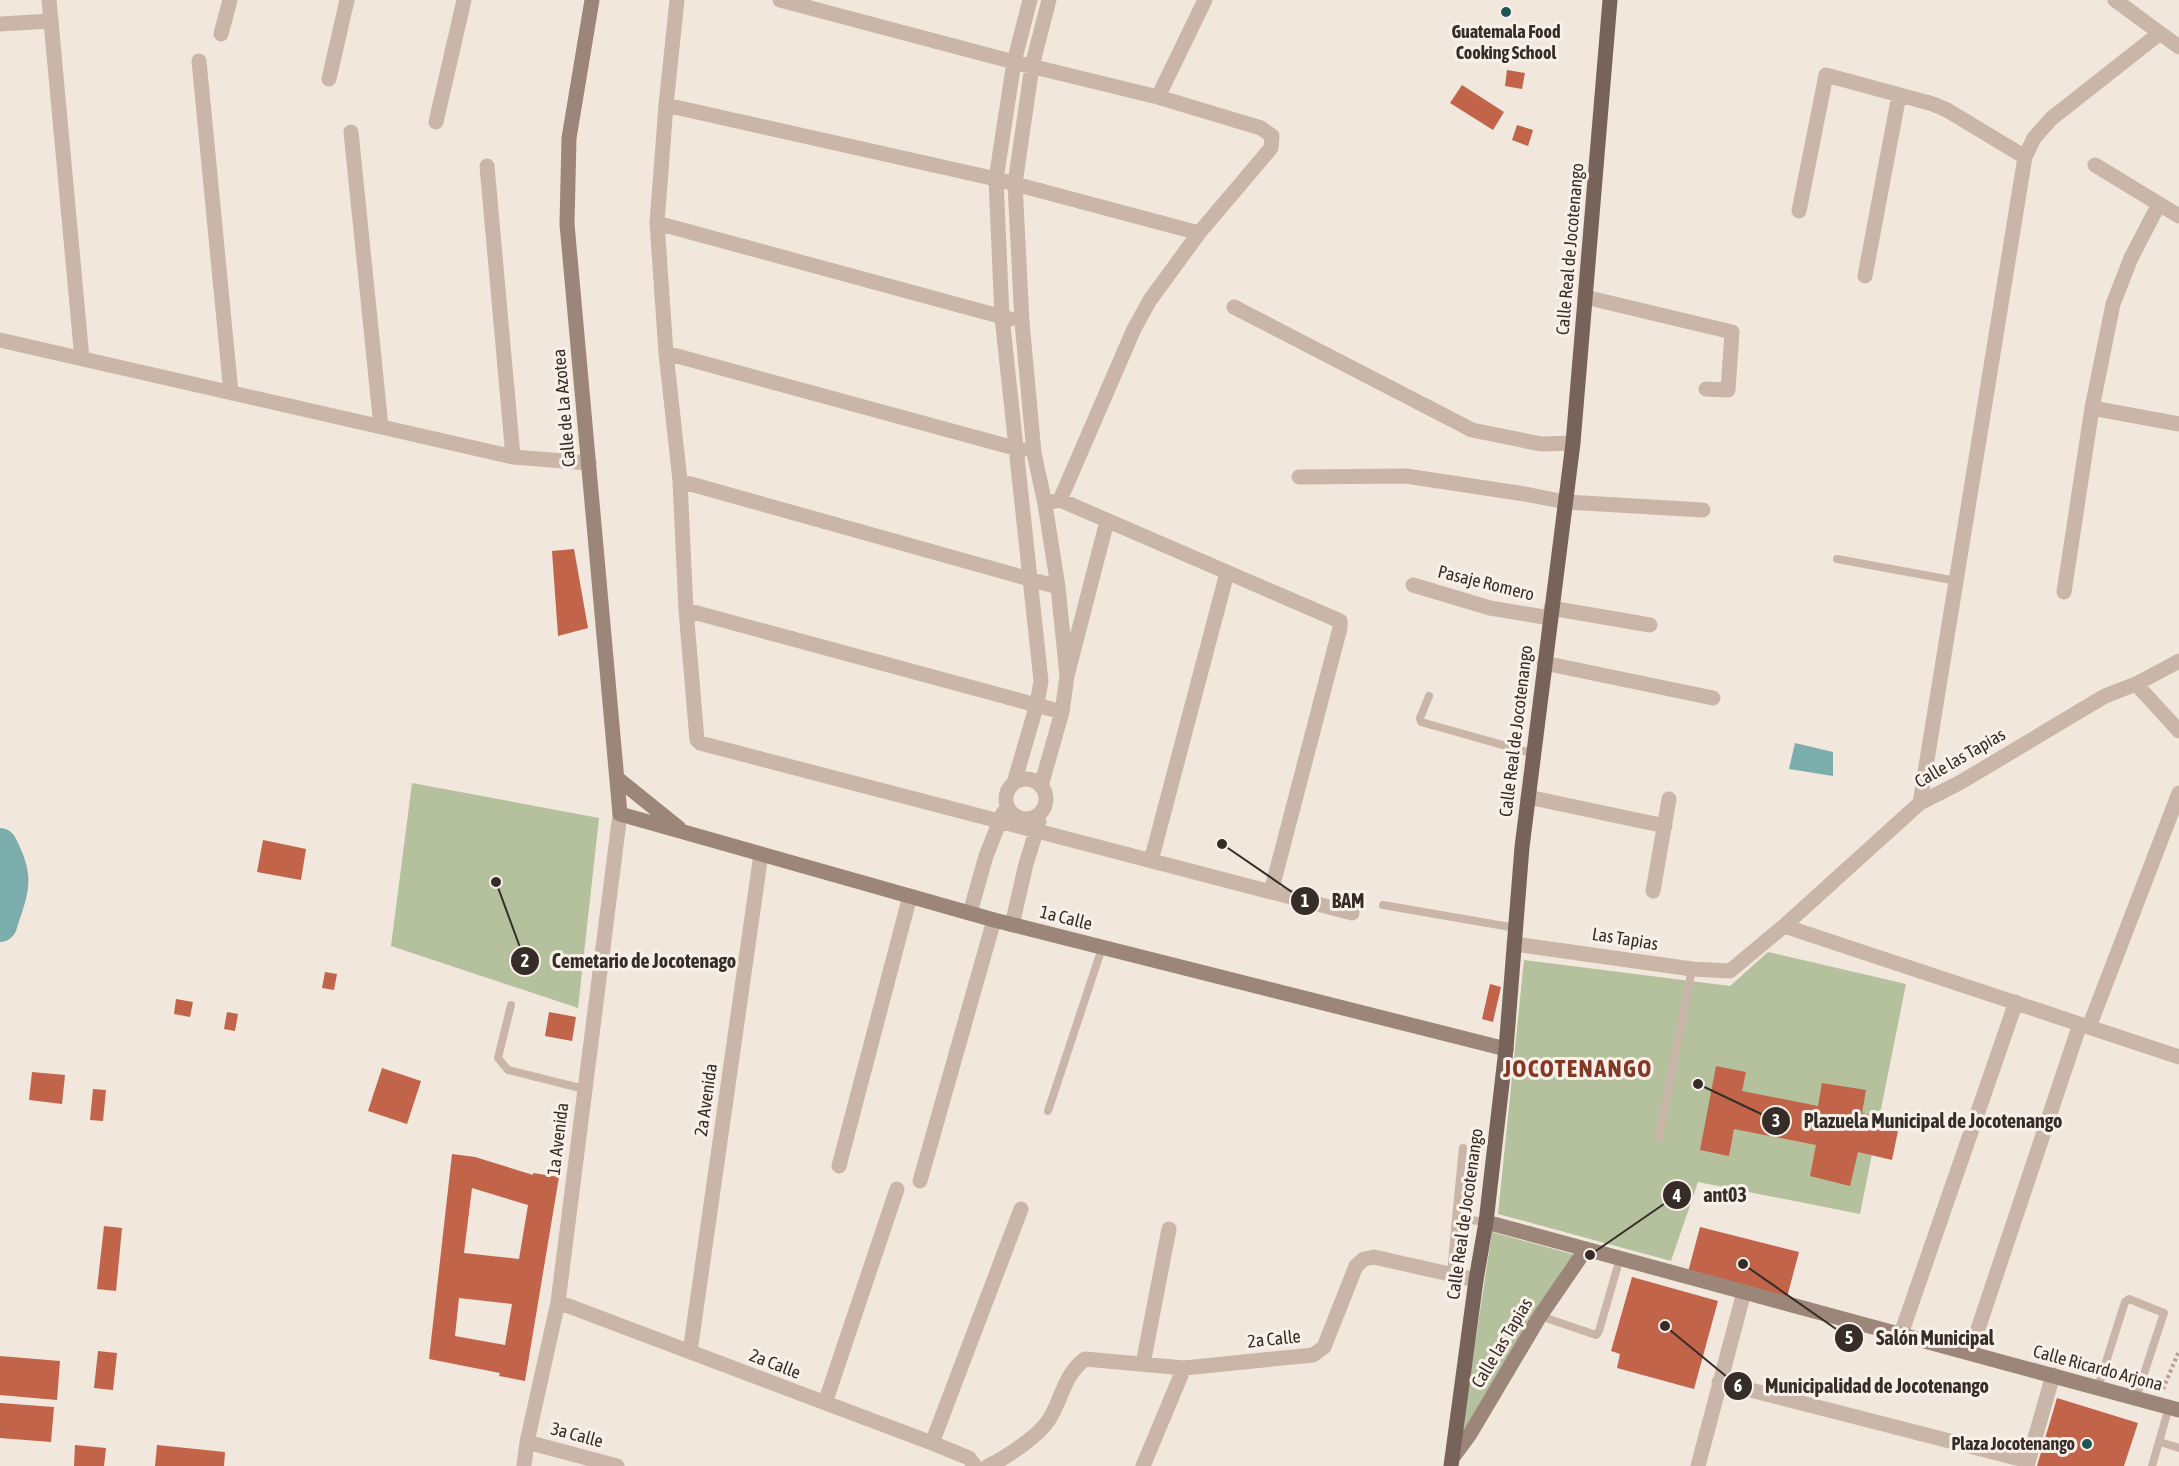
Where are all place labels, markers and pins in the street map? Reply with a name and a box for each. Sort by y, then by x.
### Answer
marker: Guatemala Food Cooking School [1499,5,1513,19]
place label: Guatemala Food Cooking School [1451,21,1561,63]
callout: BAM [1290,882,1377,920]
callout: Cemetario de Jocotenago [510,942,748,980]
callout: Plazuela Municipal de Jocotenango [1761,1102,2074,1140]
callout: ant03 [1662,1176,1759,1214]
callout: Salón Municipal [1834,1319,2006,1357]
callout: Municipalidad de Jocotenango [1723,1367,2001,1405]
place label: Plaza Jocotenango [1952,1433,2075,1454]
marker: Plaza Jocotenango [2080,1437,2094,1451]

